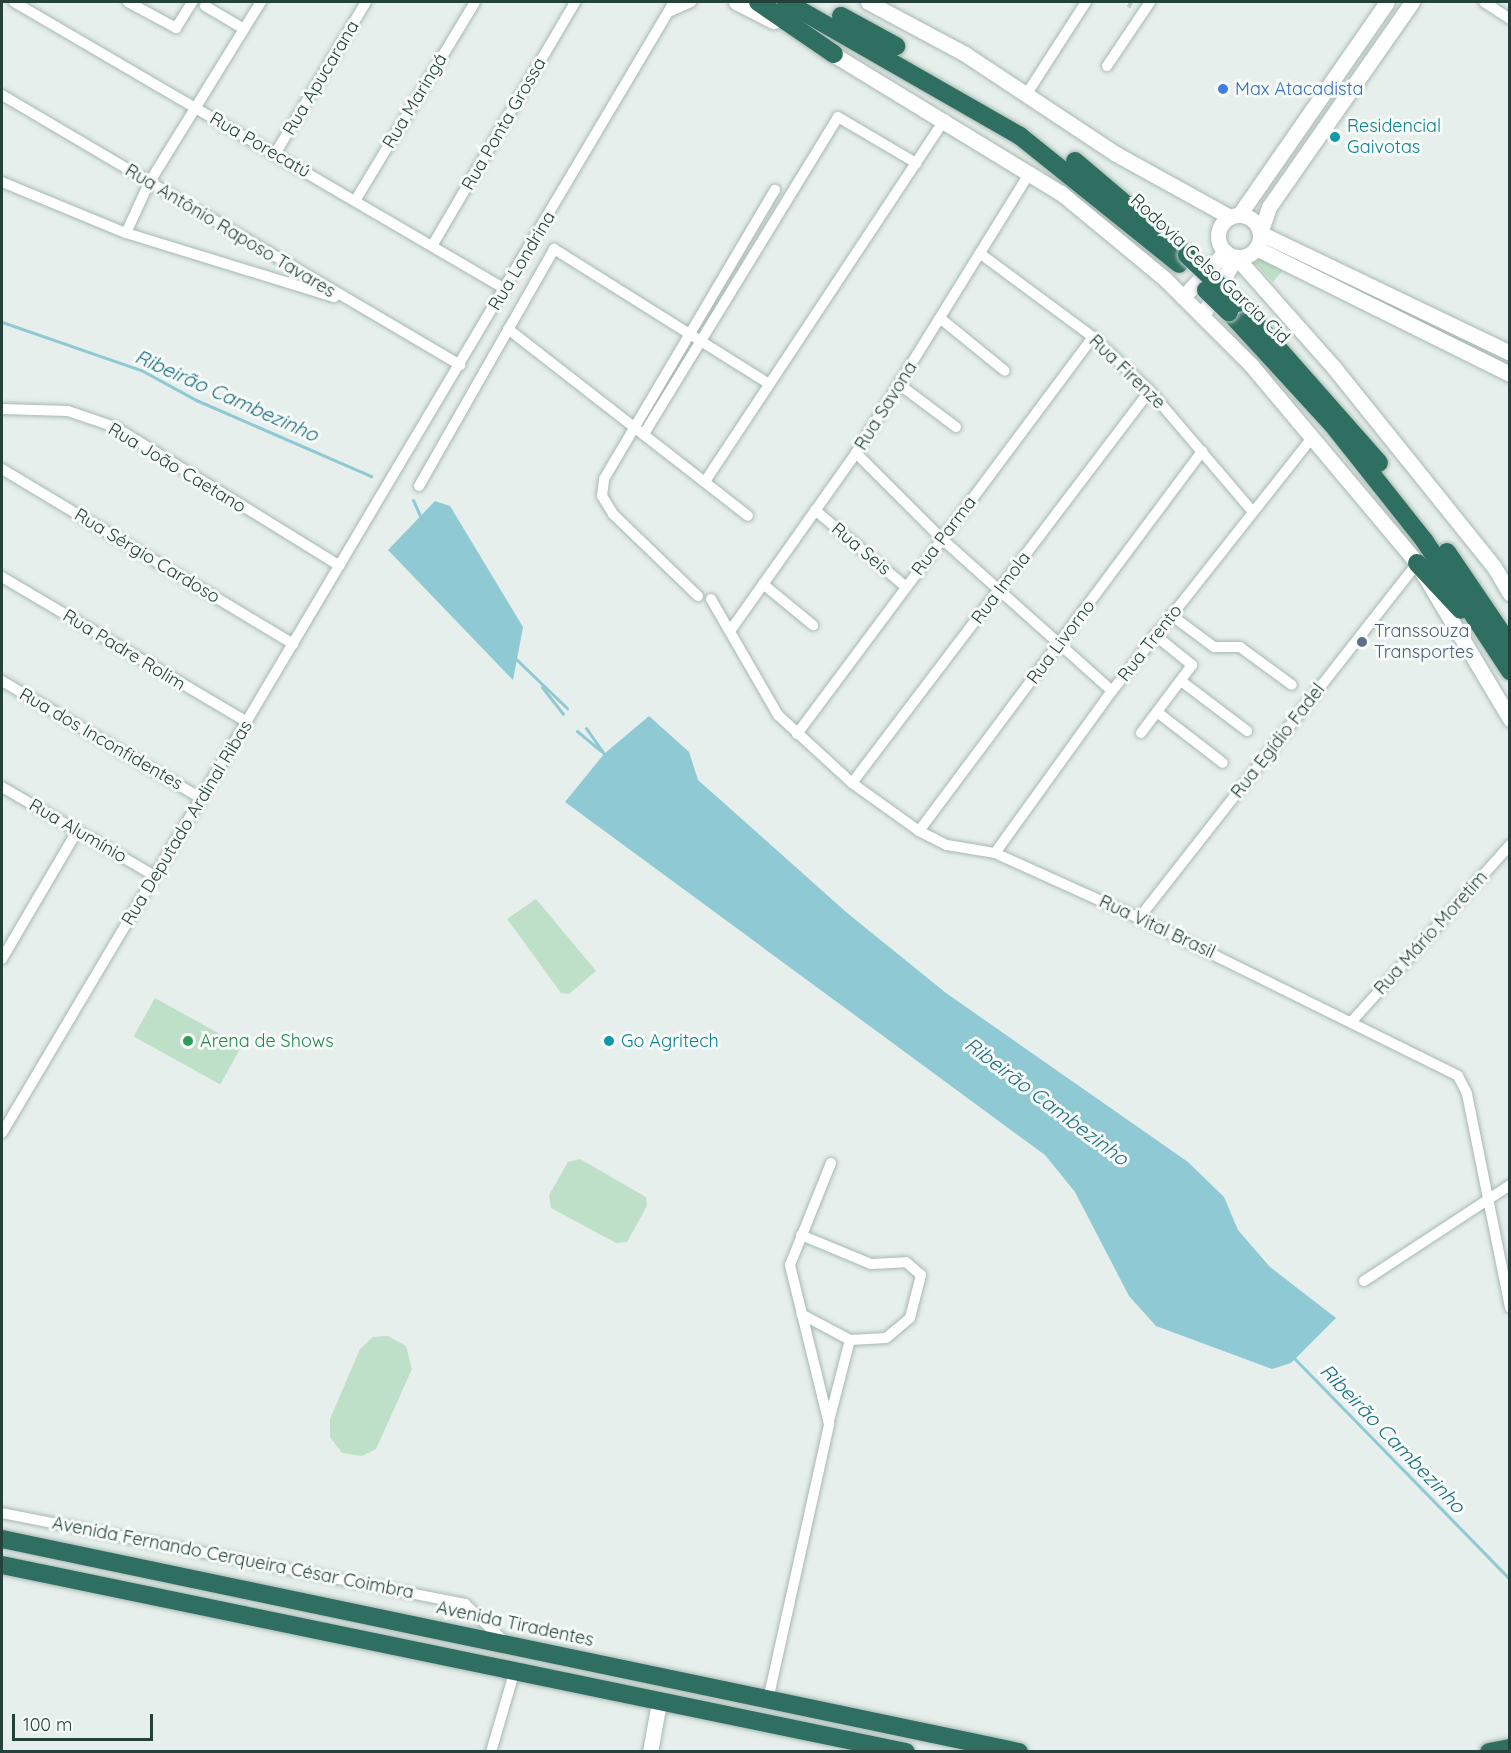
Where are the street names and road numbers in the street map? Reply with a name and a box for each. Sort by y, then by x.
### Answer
street label: Rua Apucarana [278,17,364,139]
street label: Rua Maringá [378,50,452,152]
street label: Rua Ponta Grossa [457,54,551,194]
street label: Rua Porecatú [206,107,314,183]
street label: Rua Antônio Raposo Tavares [121,160,339,302]
street label: Rodovia Celso Garcia Cid [1126,190,1294,348]
street label: Rua Londrina [484,208,560,314]
street label: Rua Firenze [1084,330,1170,414]
street label: Rua Savona [850,358,922,454]
street label: Rua João Caetano [104,418,250,518]
street label: Rua Parma [907,492,981,580]
street label: Rua Sérgio Cardoso [70,504,224,608]
street label: Rua Seis [827,518,895,580]
street label: Rua Imola [967,548,1035,628]
street label: Rua Livorno [1022,596,1100,688]
street label: Rua Trento [1113,600,1187,686]
street label: Rua Padre Rolim [59,605,189,695]
street label: Rua Egídio Fadel [1227,679,1329,803]
street label: Rua dos Inconfidentes [15,683,187,795]
street label: Rua Deputado Ardinal Ribas [117,716,257,930]
street label: Rua Alumínio [25,794,131,868]
street label: Rua Mário Moretim [1370,867,1492,999]
street label: Rua Vital Brasil [1096,891,1218,963]
street label: Avenida Fernando Cerqueira César Coimbra [50,1512,416,1604]
street label: Avenida Tiradentes [434,1597,596,1651]

